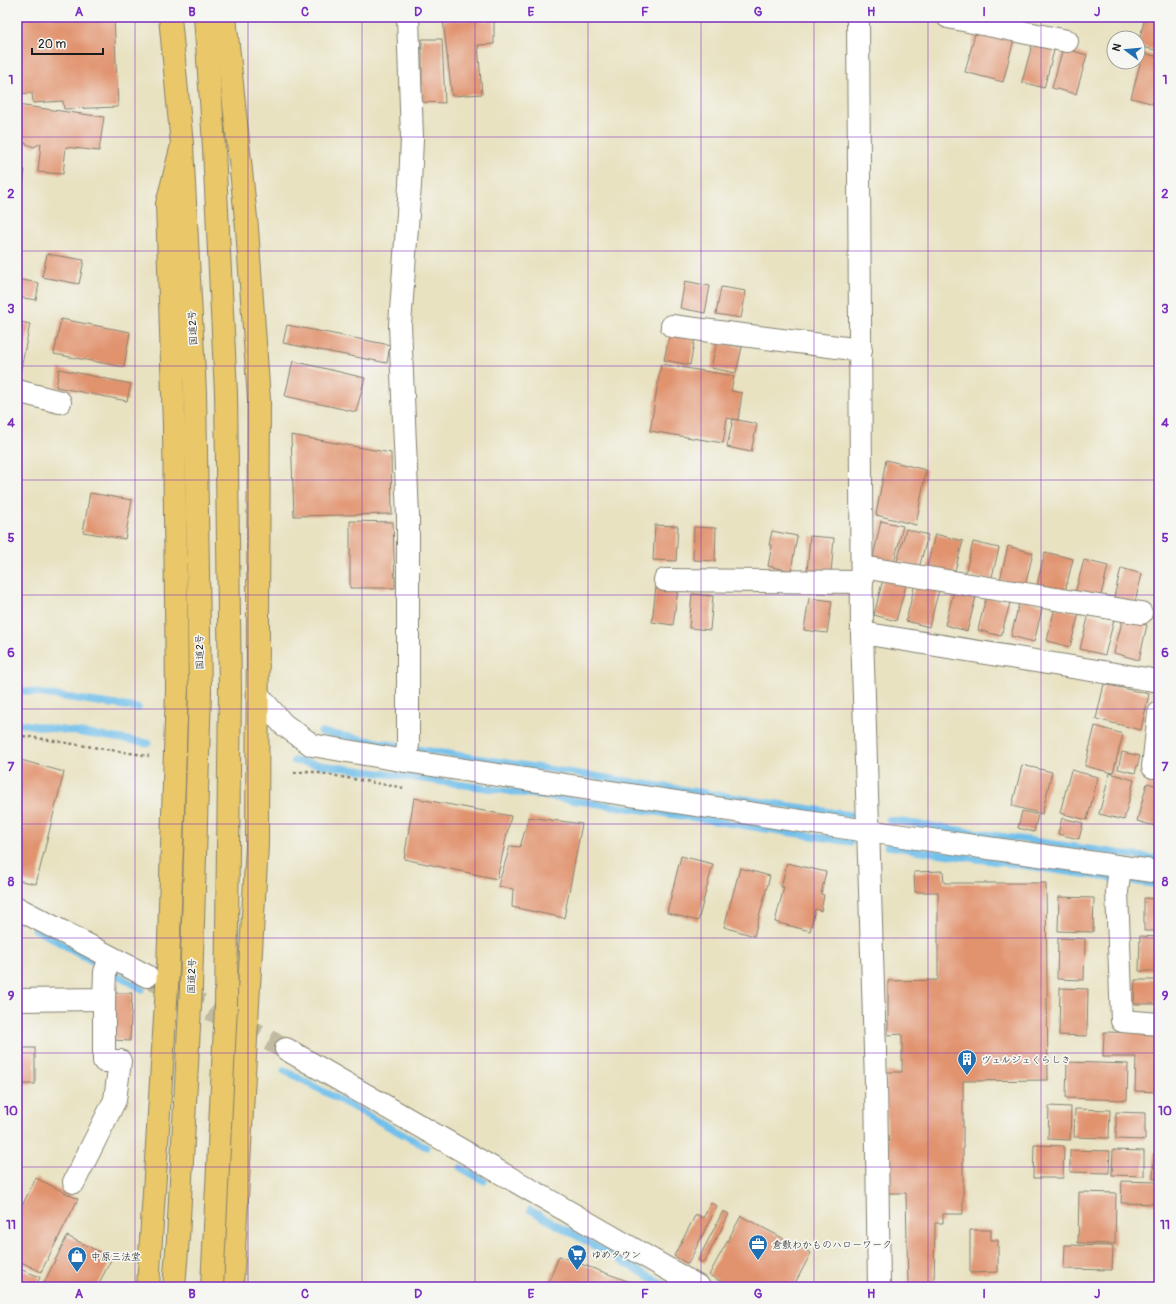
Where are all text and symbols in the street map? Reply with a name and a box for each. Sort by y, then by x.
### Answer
text: A [75,4,84,20]
text: B [188,4,196,20]
text: C [301,4,309,20]
text: D [414,4,422,20]
text: E [528,4,535,20]
text: F [641,4,649,20]
text: G [754,4,763,20]
text: H [867,4,875,20]
text: I [982,4,986,20]
text: J [1094,4,1100,20]
scale bar [32,30,103,56]
north arrow [1106,30,1146,70]
text: 20 m [38,37,67,52]
text: N [1110,41,1124,53]
text: 1 [8,72,14,88]
text: 1 [1162,72,1168,88]
text: 2 [7,186,15,202]
text: 2 [1161,186,1169,202]
text: 3 [7,301,15,317]
text: 3 [1161,301,1169,317]
street label: 国道2号 [186,310,200,346]
text: 4 [7,415,15,431]
text: 4 [1161,415,1169,431]
text: 5 [7,530,15,546]
text: 5 [1161,530,1169,546]
street label: 国道2号 [194,634,206,670]
text: 6 [7,645,15,661]
text: 6 [1161,645,1169,661]
text: 7 [8,759,15,775]
text: 7 [1162,759,1169,775]
text: 8 [8,874,15,890]
text: 8 [1162,874,1169,890]
street label: 国道2号 [185,958,199,994]
text: 9 [8,988,15,1004]
text: 9 [1162,988,1169,1004]
building icon: ヴェルジェくらしき [956,1048,978,1076]
place label: ヴェルジェくらしき [981,1054,1071,1066]
text: 10 [4,1103,18,1119]
text: 10 [1158,1103,1172,1119]
text: 11 [6,1217,16,1233]
text: 11 [1160,1217,1170,1233]
office icon: 倉敷わかものハローワーク [747,1233,769,1261]
place label: 倉敷わかものハローワーク [772,1239,892,1251]
supermarket icon: ゆめタウン [566,1243,588,1271]
shop icon: 中原三法堂 [66,1245,88,1273]
place label: ゆめタウン [591,1249,641,1261]
place label: 中原三法堂 [91,1251,141,1263]
text: A [75,1286,84,1302]
text: B [188,1286,196,1302]
text: C [301,1286,309,1302]
text: D [414,1286,422,1302]
text: E [528,1286,535,1302]
text: F [641,1286,649,1302]
text: G [754,1286,763,1302]
text: H [867,1286,875,1302]
text: I [982,1286,986,1302]
text: J [1094,1286,1100,1302]

